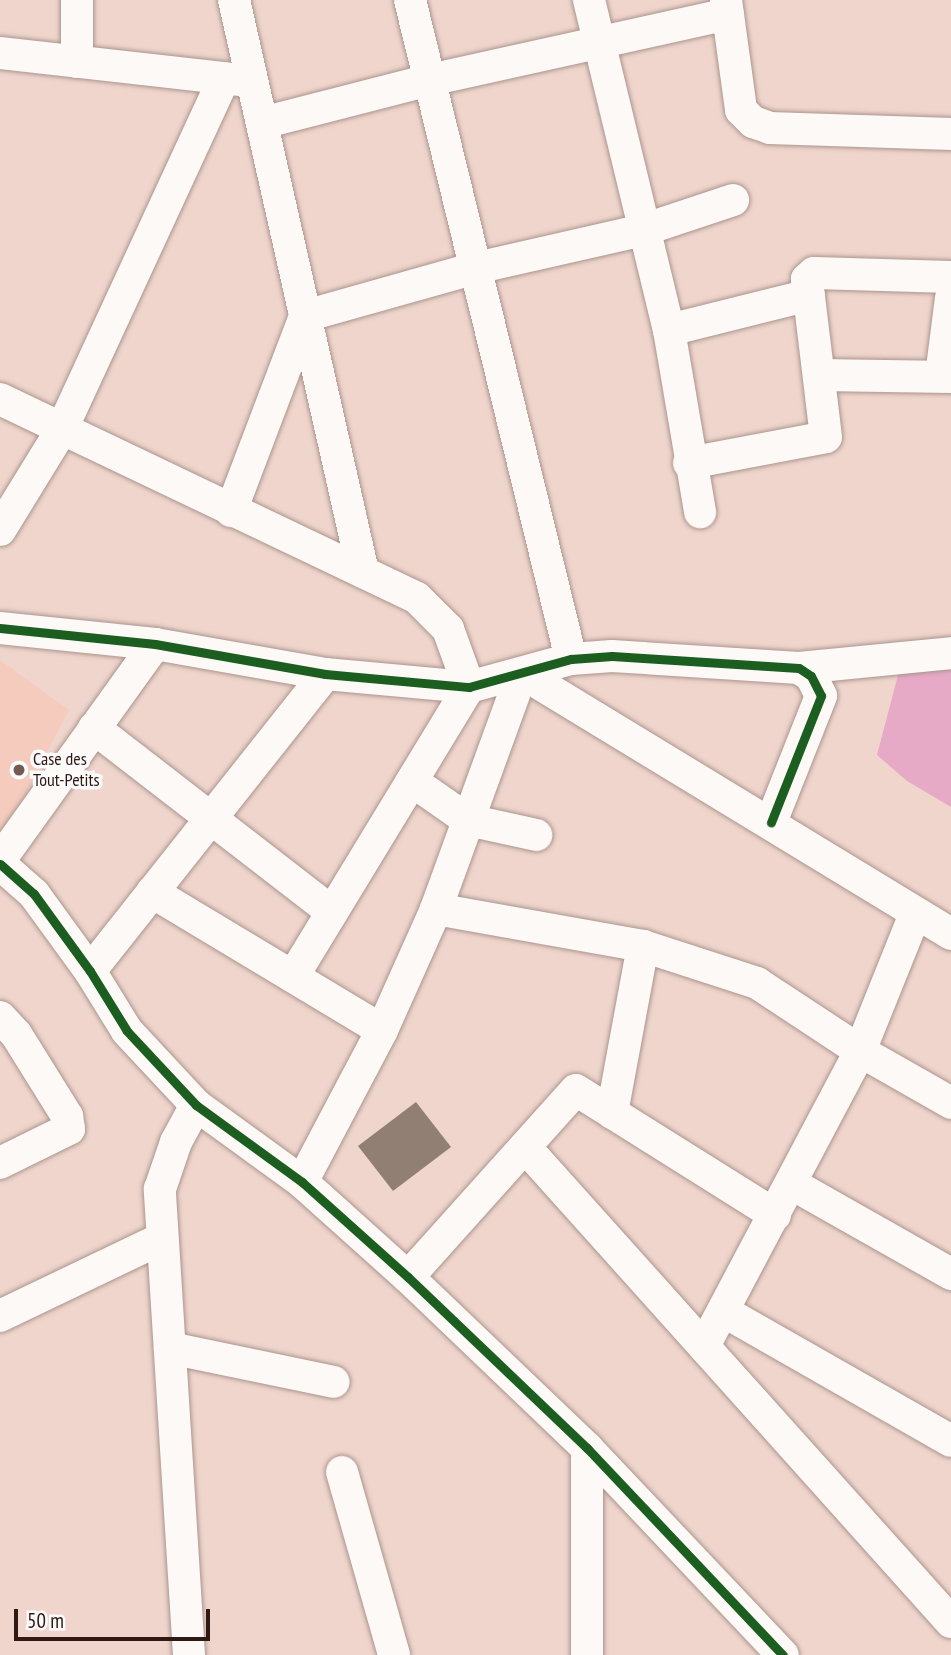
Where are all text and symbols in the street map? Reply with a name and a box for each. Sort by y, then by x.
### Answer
place label: Case des Tout-Petits [33,749,99,792]
marker: Case des Tout-Petits [11,762,27,778]
scale bar [18,1596,214,1640]
text: 50 m [27,1607,64,1634]

